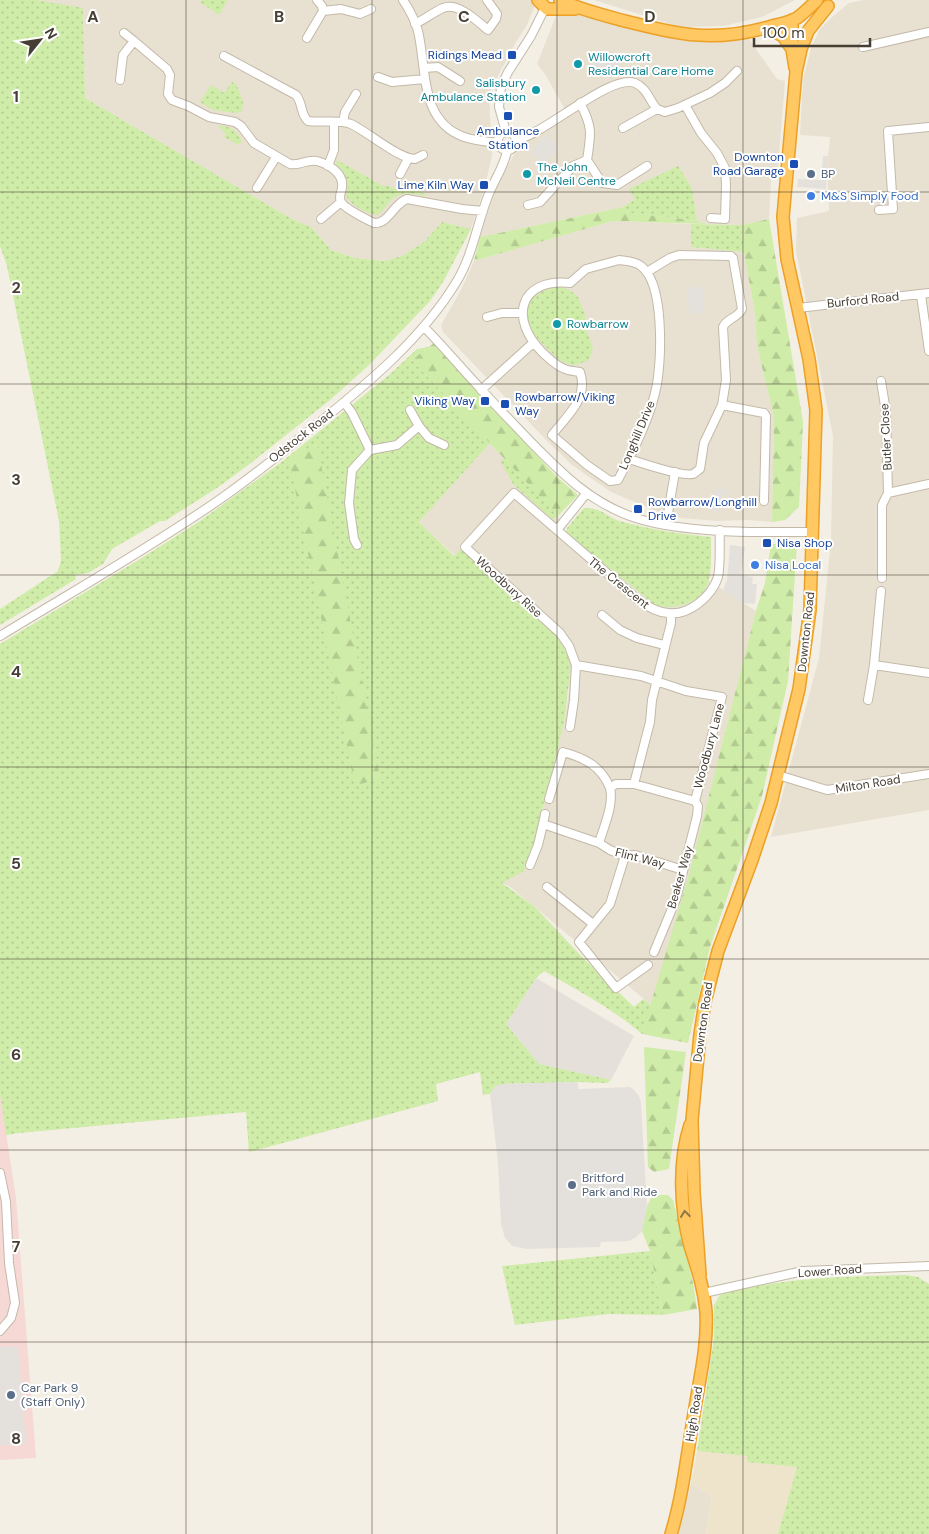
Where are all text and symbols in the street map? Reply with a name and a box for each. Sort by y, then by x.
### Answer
text: A [87,6,99,27]
text: B [274,6,284,27]
text: C [458,6,470,27]
text: D [644,6,656,27]
north arrow [15,15,65,65]
scale bar [754,15,870,47]
text: 100 m [762,23,805,43]
text: N [41,25,62,42]
place label: Ridings Mead [428,47,502,63]
marker: Ridings Mead [506,49,518,61]
place label: Willowcroft Residential Care Home [588,49,714,79]
marker: Willowcroft Residential Care Home [572,58,584,70]
place label: Salisbury Ambulance Station [420,75,526,105]
marker: Salisbury Ambulance Station [530,84,542,96]
text: 1 [13,86,19,107]
marker: Ambulance Station [502,110,514,122]
place label: Ambulance Station [477,123,540,153]
place label: Downton Road Garage [713,149,784,179]
marker: Downton Road Garage [788,158,800,170]
place label: The John McNeil Centre [537,159,616,189]
place label: BP [821,166,835,182]
marker: The John McNeil Centre [521,168,533,180]
marker: BP [805,168,817,180]
place label: Lime Kiln Way [397,177,474,193]
marker: Lime Kiln Way [478,179,490,191]
place label: M&S Simply Food [821,188,919,204]
marker: M&S Simply Food [805,190,817,202]
text: 2 [11,277,21,298]
street label: Burford Road [826,288,900,312]
place label: Rowbarrow [567,316,629,332]
marker: Rowbarrow [551,318,563,330]
place label: Rowbarrow/Viking Way [515,389,615,419]
place label: Viking Way [414,393,475,409]
marker: Viking Way [479,395,491,407]
marker: Rowbarrow/Viking Way [499,398,511,410]
street label: Longhill Drive [615,398,659,472]
street label: Butler Close [876,403,896,471]
street label: Odstock Road [265,406,337,466]
text: 3 [11,469,21,490]
place label: Rowbarrow/Longhill Drive [648,494,757,524]
marker: Rowbarrow/Longhill Drive [632,503,644,515]
place label: Nisa Shop [777,535,832,551]
marker: Nisa Shop [761,537,773,549]
street label: Woodbury Rise [472,553,546,621]
street label: The Crescent [585,553,653,613]
place label: Nisa Local [765,557,821,573]
marker: Nisa Local [749,559,761,571]
street label: Downton Road [794,591,818,673]
text: 4 [11,661,21,682]
street label: Woodbury Lane [690,701,728,791]
street label: Milton Road [834,771,902,797]
street label: Beaker Way [663,843,697,910]
street label: Flint Way [613,844,667,872]
text: 5 [11,853,21,874]
street label: Downton Road [689,981,717,1063]
text: 6 [11,1044,21,1065]
place label: Britford Park and Ride [582,1170,658,1200]
marker: Britford Park and Ride [566,1179,578,1191]
one-way arrow [680,1209,691,1217]
text: 7 [12,1236,21,1257]
street label: Lower Road [797,1261,863,1281]
place label: Car Park 9 (Staff Only) [21,1380,85,1410]
street label: High Road [682,1385,706,1443]
marker: Car Park 9 (Staff Only) [5,1389,17,1401]
text: 8 [11,1428,21,1449]

